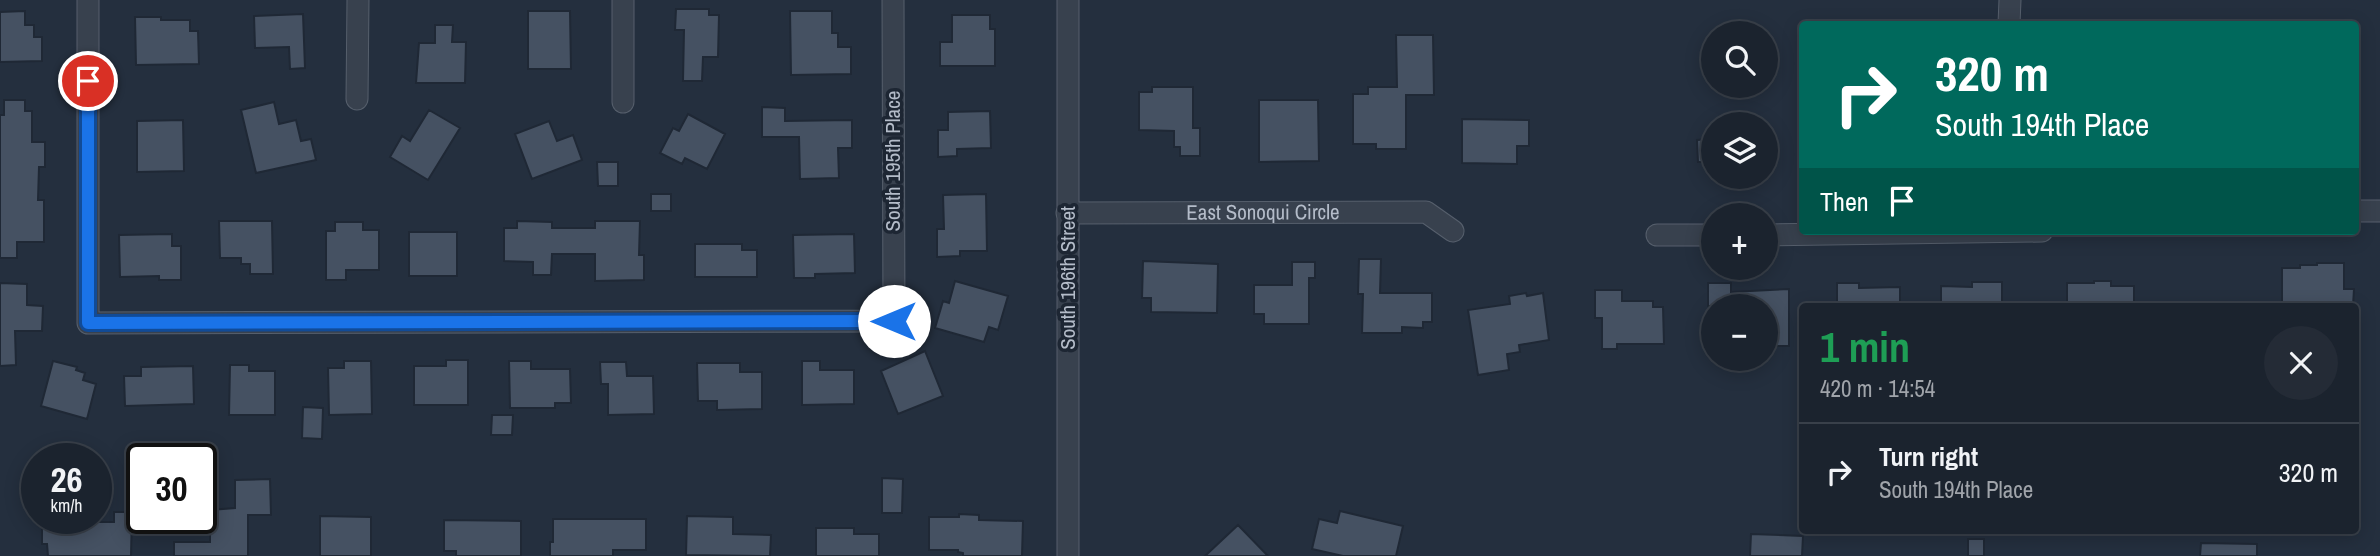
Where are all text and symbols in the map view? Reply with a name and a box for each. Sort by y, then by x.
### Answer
map controls [1701,21,1778,371]
button: search [1701,21,1778,98]
text: 320 m [1935,40,2049,106]
icon: right [1820,49,1911,140]
pin [58,51,118,111]
icon: arrive [69,62,107,100]
street label: South 195th Place [878,91,907,231]
text: South 194th Place [1935,103,2149,146]
button: layers [1701,112,1778,189]
icon: arrive [1883,182,1921,220]
text: Then [1820,184,1869,219]
street label: East Sonoqui Circle [1186,197,1340,227]
button: + [1701,203,1778,280]
street label: South 196th Street [1053,206,1082,350]
position arrow [857,284,931,358]
button: − [1701,294,1778,371]
text: 1 min [1820,319,1910,375]
button: close [2264,326,2338,400]
text: 420 m · 14:54 [1820,373,1935,404]
text: Turn right [1879,439,1978,474]
speed limit sign: 30 [126,443,217,534]
icon: right [1820,453,1858,491]
text: 320 m [2279,455,2338,490]
text: 26 [51,456,82,503]
text: South 194th Place [1879,474,2033,505]
text: km/h [51,493,83,518]

